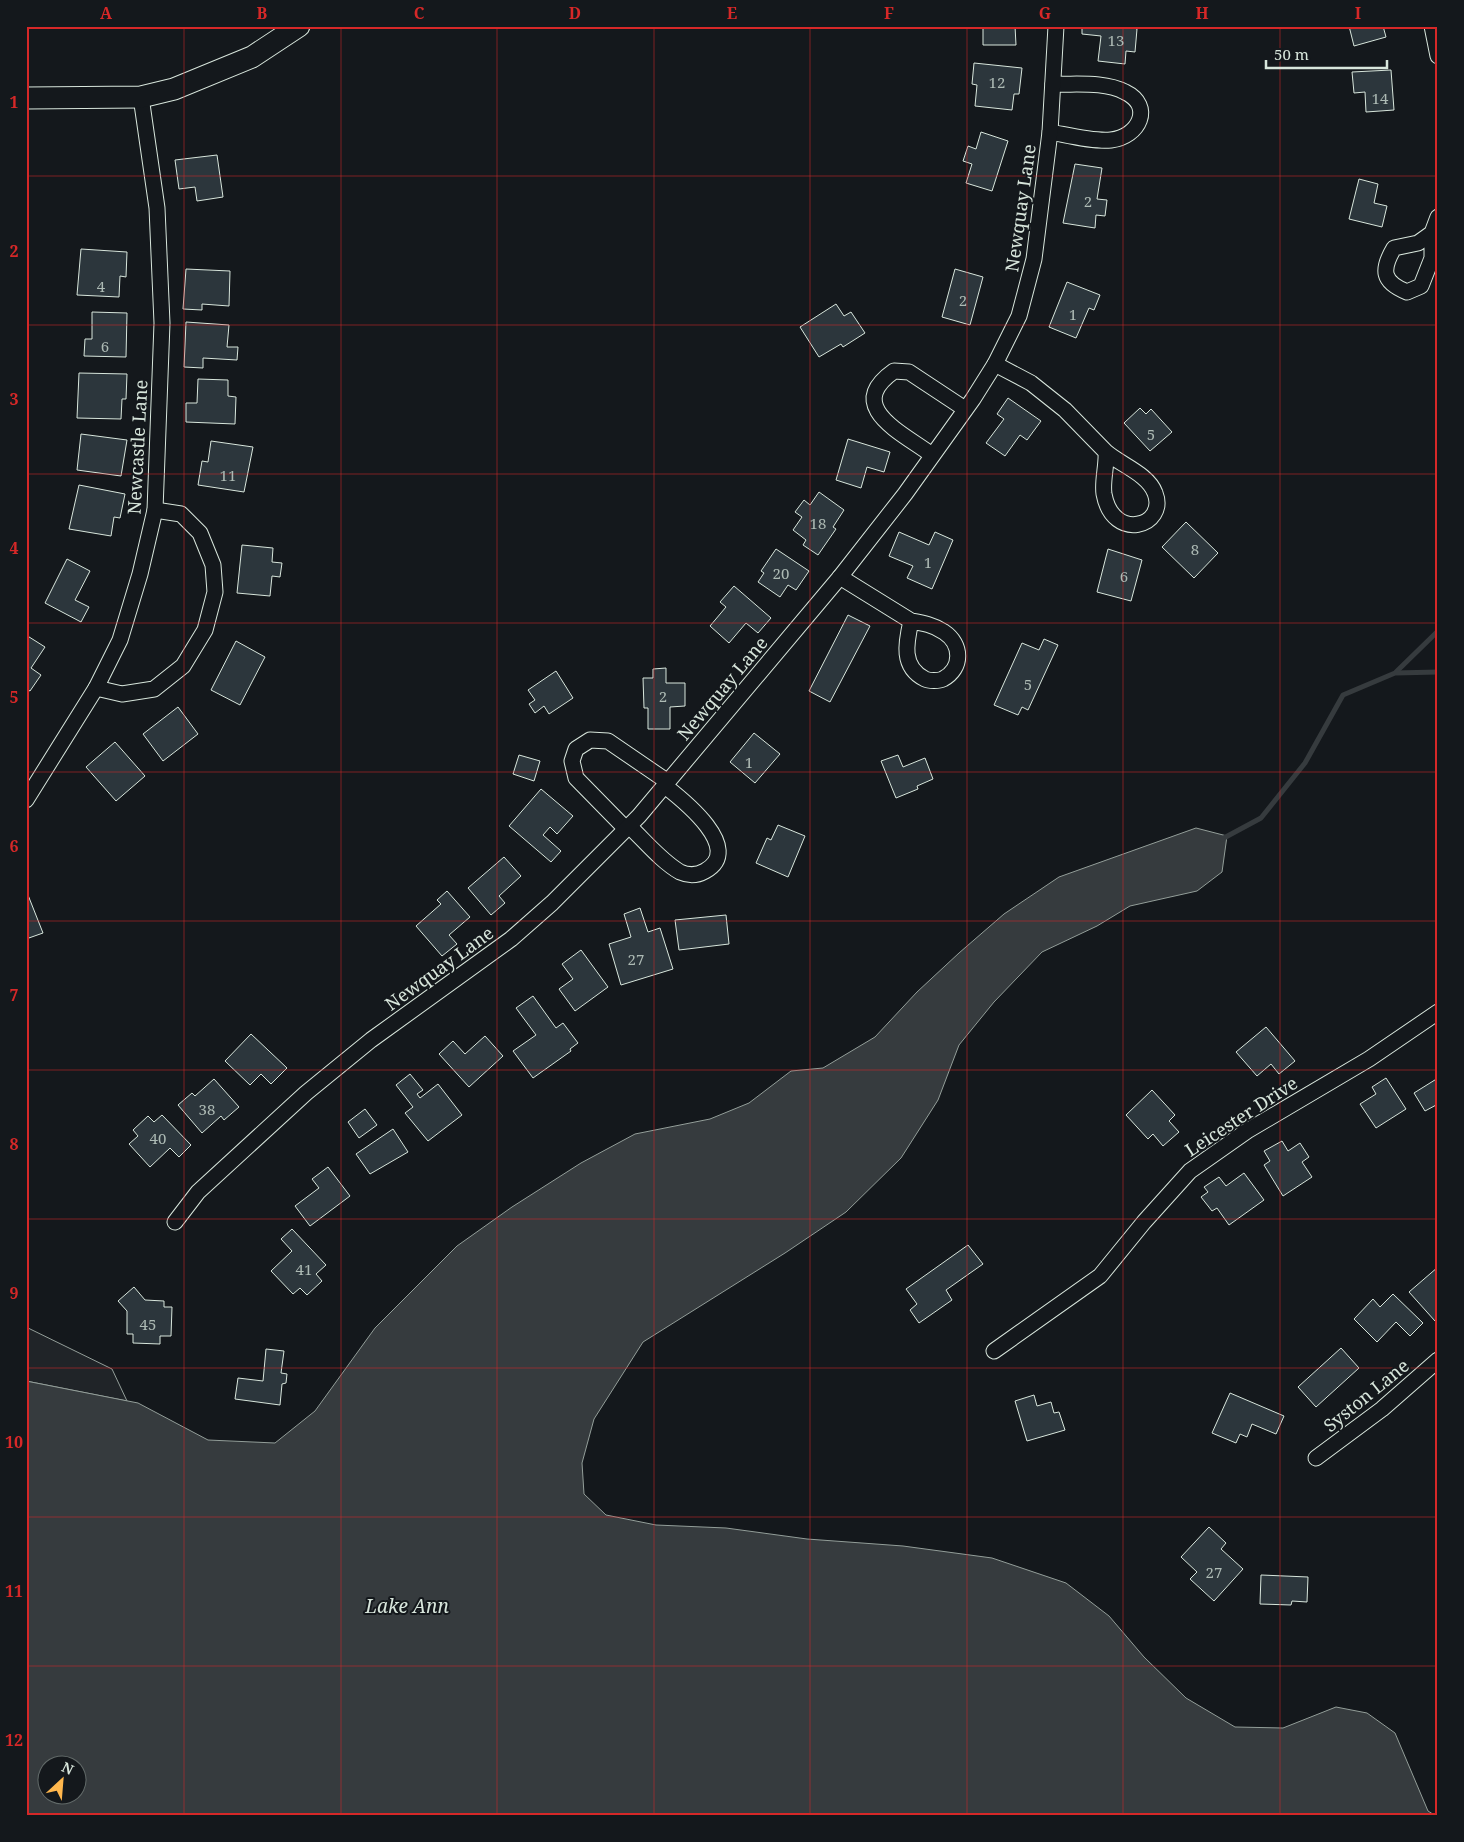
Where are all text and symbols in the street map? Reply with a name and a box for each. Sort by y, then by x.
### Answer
text: A [100,2,113,24]
text: B [257,2,268,24]
text: C [414,2,425,24]
text: D [569,2,581,24]
text: E [727,2,737,24]
text: F [884,2,894,24]
text: G [1039,2,1051,24]
text: H [1195,2,1209,24]
text: I [1355,2,1361,24]
house number: 13 [1108,30,1124,50]
scale bar [1266,38,1388,70]
text: 50 m [1274,44,1309,64]
house number: 12 [989,72,1005,92]
house number: 14 [1372,88,1389,108]
text: 1 [9,91,19,113]
street label: Newquay Lane [999,143,1041,273]
house number: 2 [1084,191,1092,211]
text: 2 [9,240,19,262]
house number: 4 [97,276,106,296]
house number: 2 [959,290,967,310]
house number: 1 [1069,304,1077,324]
house number: 6 [101,336,109,356]
street label: Newcastle Lane [121,379,153,515]
text: 3 [9,388,19,410]
house number: 5 [1147,424,1155,444]
house number: 11 [220,465,236,485]
house number: 18 [810,513,826,533]
text: 4 [9,537,19,559]
house number: 8 [1191,539,1199,559]
house number: 1 [924,552,932,572]
house number: 20 [773,563,789,583]
house number: 6 [1120,566,1128,586]
street label: Newquay Lane [671,631,773,745]
house number: 5 [1024,674,1032,694]
text: 5 [9,686,19,708]
house number: 2 [659,686,667,706]
house number: 1 [745,752,753,772]
text: 6 [9,835,19,857]
street label: Newquay Lane [380,921,498,1015]
house number: 27 [628,949,644,969]
text: 7 [9,984,19,1006]
street label: Leicester Drive [1180,1071,1302,1161]
house number: 38 [199,1099,215,1119]
house number: 40 [150,1128,166,1148]
text: 8 [9,1133,19,1155]
house number: 41 [296,1259,312,1279]
text: 9 [9,1282,19,1304]
house number: 45 [140,1314,156,1334]
street label: Syston Lane [1318,1353,1414,1437]
text: 10 [5,1431,23,1453]
house number: 27 [1206,1562,1222,1582]
text: 11 [5,1580,23,1602]
water label: Lake Ann [364,1593,449,1619]
text: 12 [5,1729,23,1751]
north arrow [38,1754,88,1804]
text: N [59,1757,77,1779]

